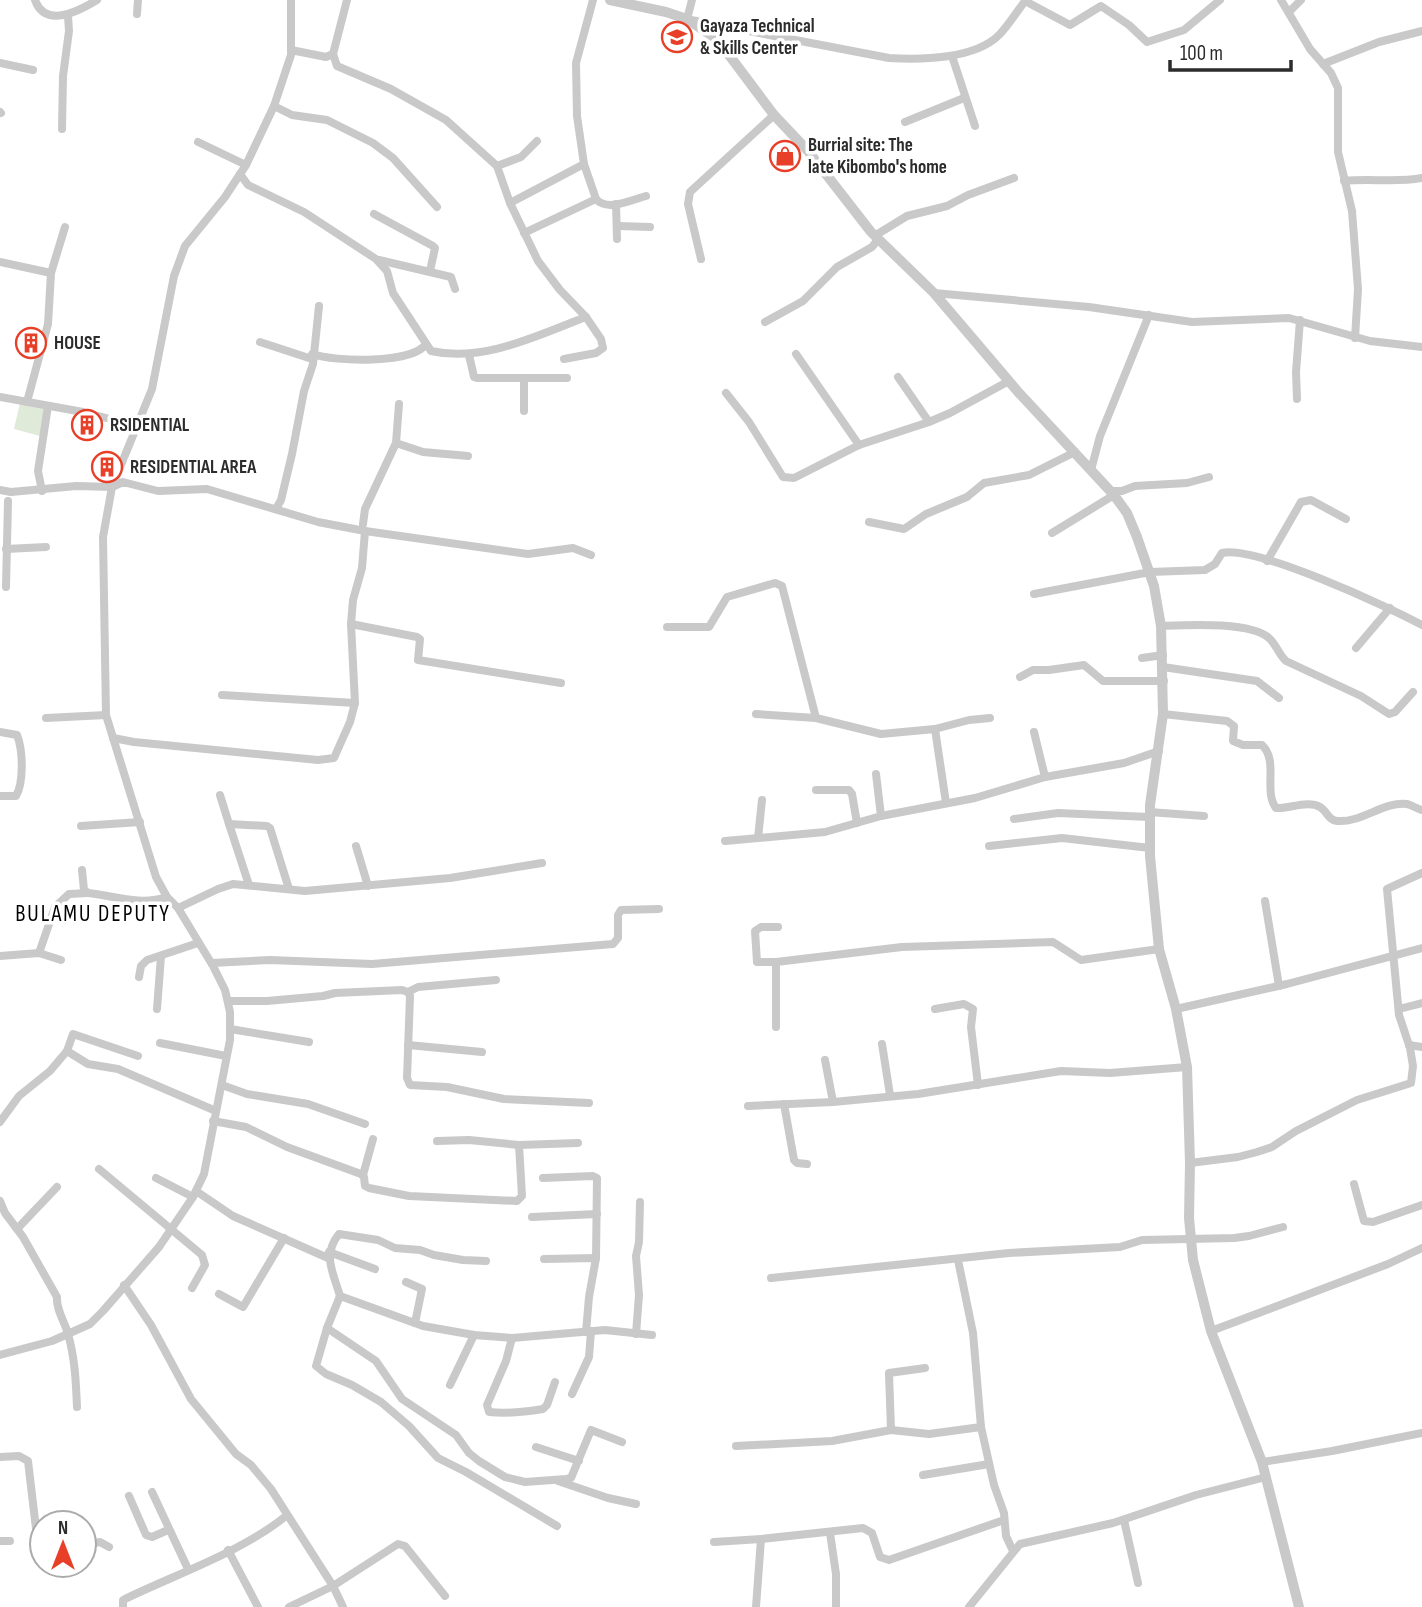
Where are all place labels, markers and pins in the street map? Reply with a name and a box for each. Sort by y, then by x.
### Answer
place label: Gayaza Technical & Skills Center [700,15,815,60]
school or university icon: Gayaza Technical & Skills Center [660,20,694,54]
place label: Burrial site: The late Kibombo's home [808,134,947,179]
shop icon: Burrial site: The late Kibombo's home [768,139,802,173]
building icon: HOUSE [14,326,48,360]
place label: HOUSE [54,332,101,355]
building icon: RSIDENTIAL [70,408,104,442]
place label: RSIDENTIAL [110,414,190,437]
building icon: RESIDENTIAL AREA [90,450,124,484]
place label: RESIDENTIAL AREA [130,456,257,479]

